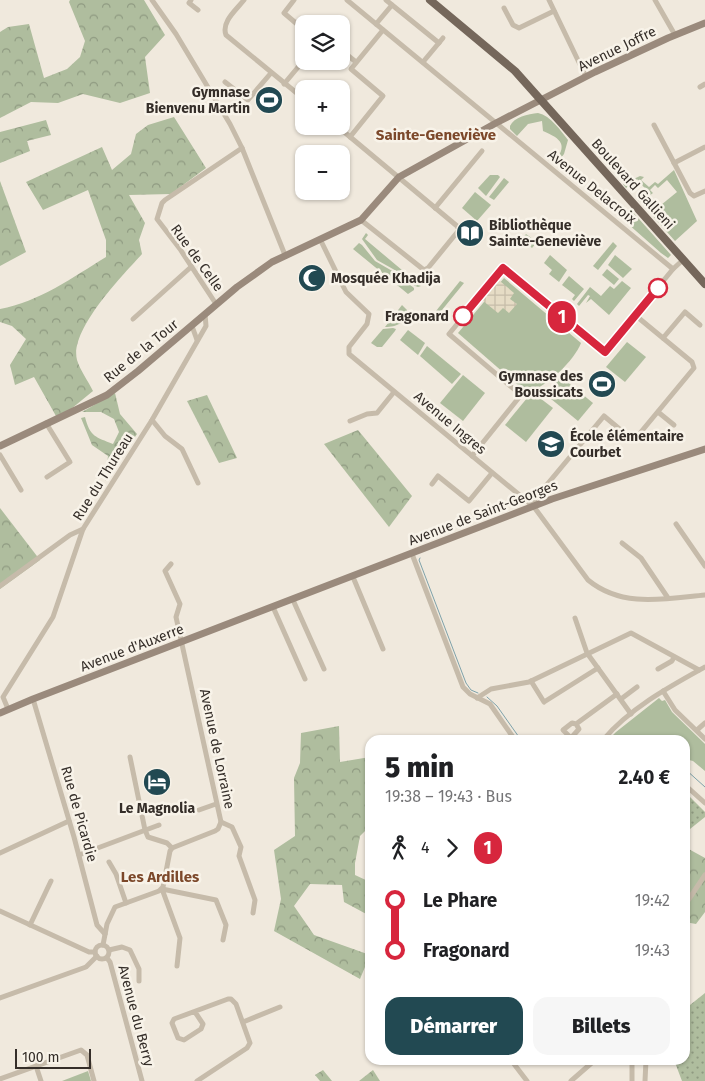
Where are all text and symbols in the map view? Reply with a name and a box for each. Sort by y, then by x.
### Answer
map controls [295,15,350,200]
button: layers [295,15,350,70]
street label: Avenue Joffre [575,23,659,75]
button: + [295,80,350,135]
place label: Gymnase Bienvenu Martin [146,84,250,117]
sports icon: Gymnase Bienvenu Martin [254,85,284,115]
district label: Sainte-Geneviève [376,126,496,144]
street label: Boulevard Gallieni [588,135,678,233]
button: − [295,145,350,200]
street label: Avenue Delacroix [544,146,640,228]
place label: Bibliothèque Sainte-Geneviève [489,217,602,250]
library icon: Bibliothèque Sainte-Geneviève [455,218,485,248]
street label: Rue de Celle [167,221,227,295]
mosque icon: Mosquée Khadija [297,263,327,293]
place label: Mosquée Khadija [331,270,441,287]
unlabelled marker [648,278,668,298]
line badge: 1 [546,301,578,333]
marker: Fragonard [453,306,473,326]
text: 1 [558,306,566,328]
place label: Fragonard [385,308,449,325]
street label: Rue de la Tour [100,315,182,386]
place label: Gymnase des Boussicats [499,368,583,401]
sports icon: Gymnase des Boussicats [587,369,617,399]
street label: Avenue Ingres [410,388,490,458]
place label: École élémentaire Courbet [570,427,684,461]
school or university icon: École élémentaire Courbet [536,429,566,459]
street label: Rue du Thureau [69,430,137,524]
street label: Avenue de Saint-Georges [406,477,560,549]
street label: Avenue d'Auxerre [78,620,186,676]
street label: Avenue de Lorraine [196,687,238,811]
text: 5 min [385,751,454,784]
street label: Rue de Picardie [57,764,101,864]
text: 2.40 € [618,766,670,789]
hotel icon: Le Magnolia [142,767,172,797]
text: 19:38 – 19:43 · Bus [385,787,512,806]
place label: Le Magnolia [119,800,195,817]
icon: walk [385,834,413,862]
icon: forward [438,834,466,862]
text: 1 [484,837,492,859]
text: 4 [421,838,430,857]
district label: Les Ardilles [121,868,199,886]
text: Le Phare [423,889,497,912]
text: 19:42 [635,891,670,910]
text: Fragonard [423,939,510,962]
text: 19:43 [635,941,670,960]
street label: Avenue du Berry [114,963,158,1069]
button: Démarrer [385,997,523,1055]
button: Billets [533,997,670,1055]
scale bar [15,1046,91,1069]
text: 100 m [22,1049,59,1066]

